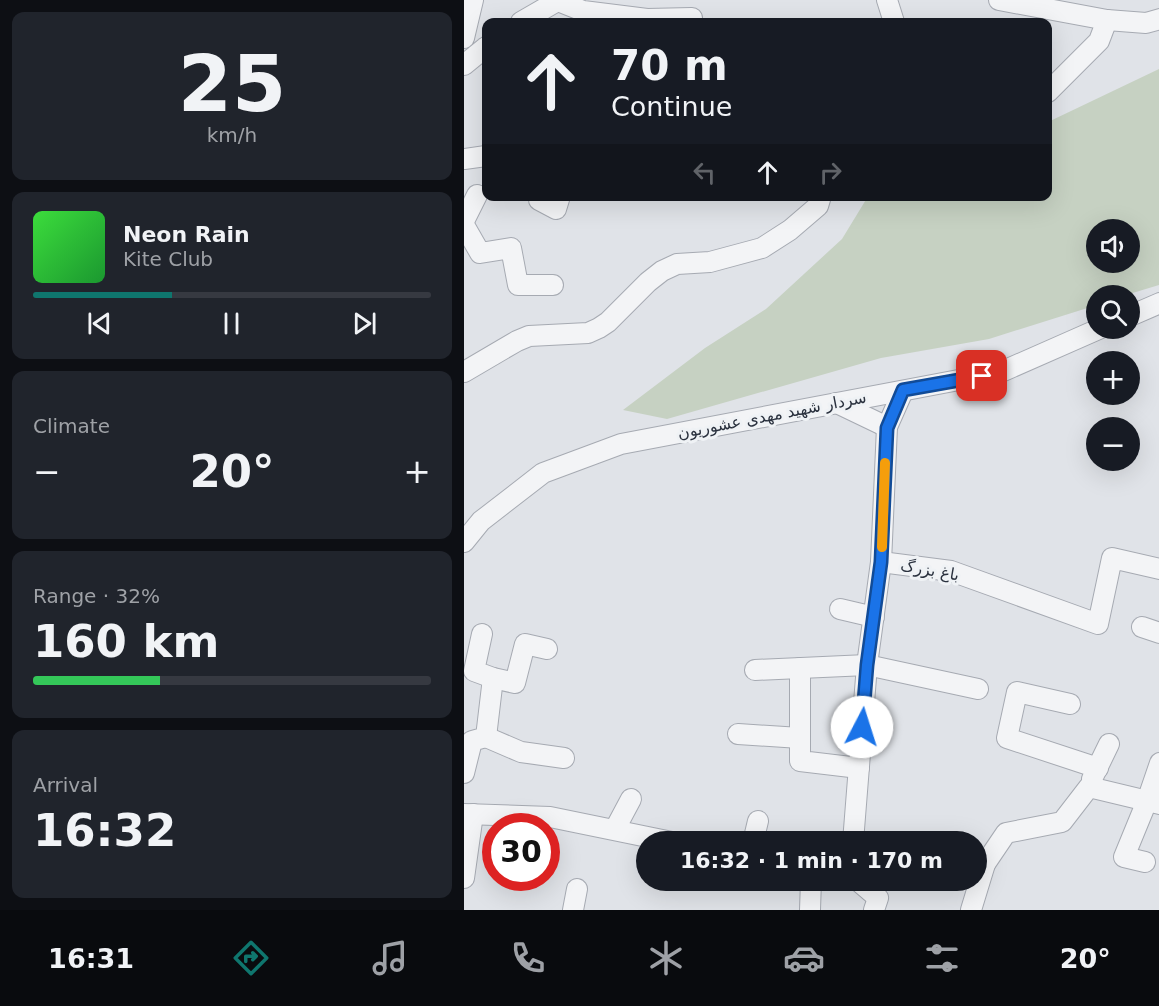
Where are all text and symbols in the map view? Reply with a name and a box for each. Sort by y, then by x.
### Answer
text: 25 [178,39,286,129]
text: 70 m [611,41,728,90]
icon: ahead [512,42,590,120]
text: Continue [611,91,732,122]
text: km/h [207,123,257,147]
icon: left [688,156,721,189]
icon: ahead [751,156,784,189]
icon: right [814,156,847,189]
map controls [1086,219,1140,471]
button: sound [1086,219,1140,273]
text: Neon Rain [123,222,250,247]
text: Kite Club [123,247,213,271]
button: search [1086,285,1140,339]
icon: previous [83,307,116,340]
icon: pause [215,307,248,340]
icon: next [348,307,381,340]
pin [956,350,1007,401]
button: + [1086,351,1140,405]
icon: arrive [965,359,998,392]
street label: سردار شهید مهدی عشوریون [676,387,868,444]
text: Climate [33,414,110,438]
button: − [1086,417,1140,471]
text: 20° [189,445,275,498]
text: − [33,452,61,491]
text: + [403,452,431,491]
street label: باغ بزرگ [899,555,961,585]
text: Range · 32% [33,584,160,608]
text: 160 km [33,615,219,668]
position arrow [830,695,894,759]
text: Arrival [33,773,98,797]
text: 16:32 [33,804,176,857]
speed limit sign: 30 [482,813,560,891]
text: 16:32 · 1 min · 170 m [680,848,943,873]
icon: directions [230,937,272,979]
icon: music [369,937,411,979]
icon: phone [507,937,549,979]
icon: climate [645,937,687,979]
icon: car [783,937,825,979]
icon: filters [921,937,963,979]
text: 16:31 [48,943,134,974]
text: 20° [1060,943,1111,974]

